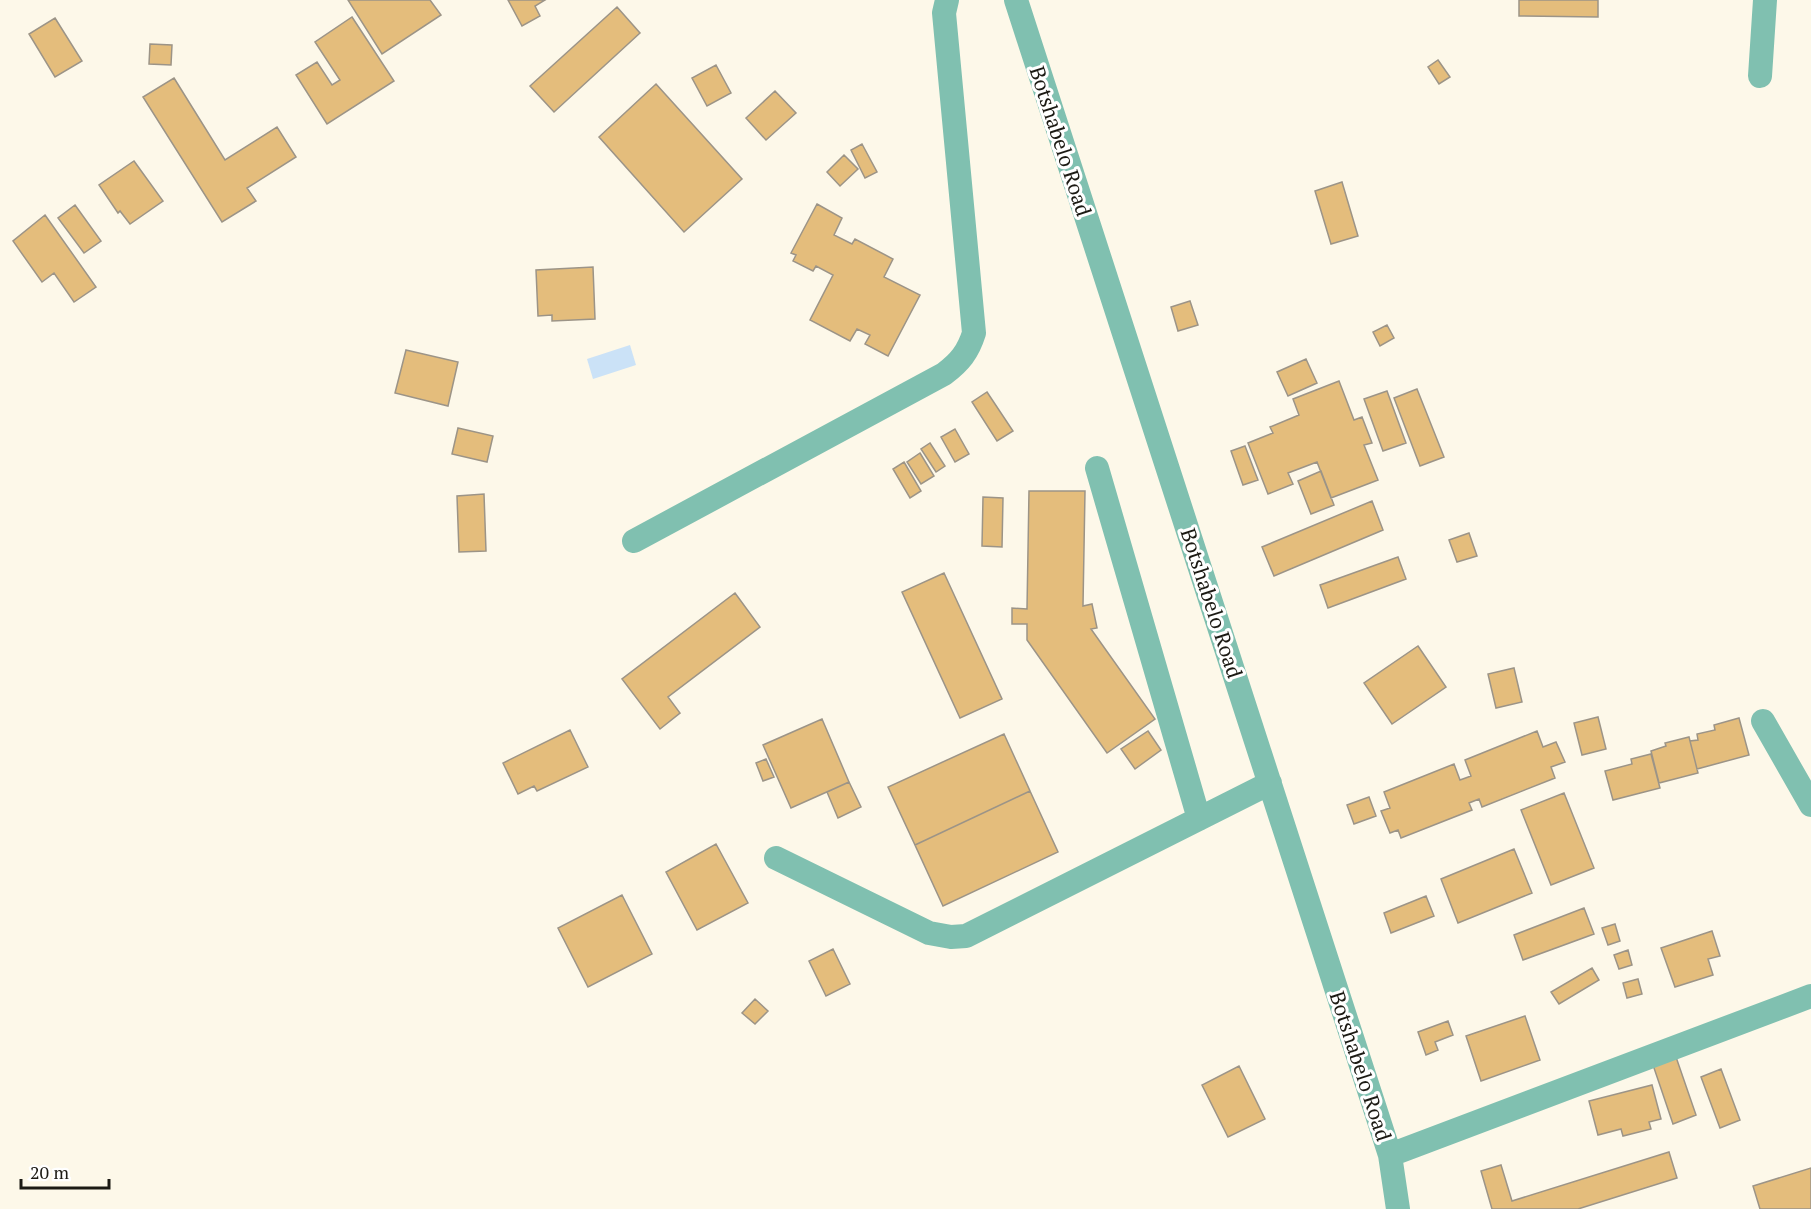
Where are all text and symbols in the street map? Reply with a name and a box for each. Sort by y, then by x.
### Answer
street label: Botshabelo Road [1024,62,1099,220]
street label: Botshabelo Road [1175,524,1250,682]
street label: Botshabelo Road [1324,987,1399,1145]
scale bar [21,1152,110,1190]
text: 20 m [30,1160,70,1184]

